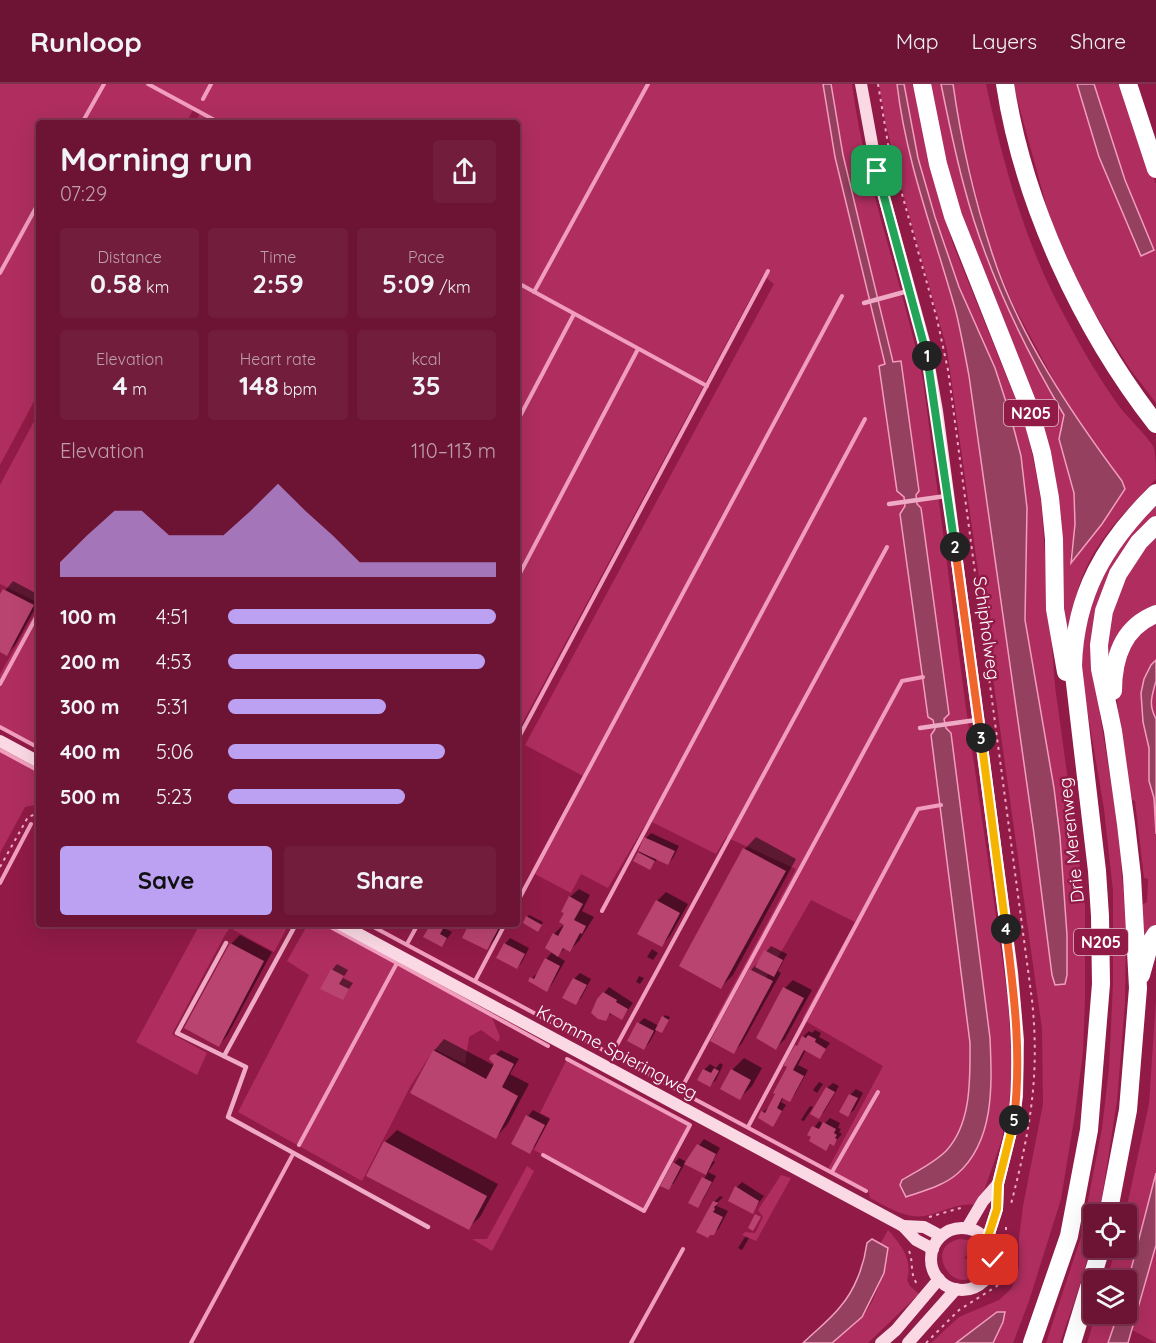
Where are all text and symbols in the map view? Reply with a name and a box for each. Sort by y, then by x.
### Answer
text: Runloop [30,24,142,59]
text: Map [896,28,939,54]
text: Layers [972,28,1037,54]
text: Share [1070,28,1126,54]
text: Morning run [60,138,253,179]
button: share [433,140,496,203]
pin [851,145,902,196]
icon: arrive [860,154,893,187]
text: 07:29 [60,181,107,206]
text: Distance [98,247,162,267]
text: Time [260,247,296,267]
text: Pace [408,247,445,267]
text: 0.58 [90,267,142,300]
text: 2:59 [252,267,304,300]
text: 5:09 [382,267,435,300]
text: km [142,277,169,297]
text: /km [435,277,471,297]
pin: 1 [912,341,942,371]
text: 1 [924,346,930,366]
text: Elevation [96,349,163,369]
text: Heart rate [240,349,316,369]
text: kcal [411,349,441,369]
text: 4 [113,369,128,402]
text: 148 [239,369,279,402]
text: 35 [412,369,441,402]
text: m [128,379,147,399]
text: bpm [279,379,317,399]
road number: N205 [1004,400,1058,426]
text: Elevation [60,438,144,463]
text: 110–113 m [411,438,496,463]
pin: 2 [940,532,970,562]
text: 2 [950,537,960,557]
street label: Schipholweg [968,575,1006,681]
text: 100 m [60,604,116,629]
text: 4:51 [156,604,189,629]
text: 200 m [60,649,120,674]
text: 4:53 [156,649,192,674]
text: 300 m [60,694,119,719]
text: 5:31 [156,694,189,719]
pin: 3 [966,723,996,753]
text: 3 [977,728,985,748]
text: 400 m [60,739,120,764]
text: 5:06 [156,739,193,764]
street label: Drie Merenweg [1053,776,1089,904]
text: 500 m [60,784,120,809]
text: 5:23 [156,784,192,809]
button: Save [60,846,272,915]
button: Share [284,846,496,915]
pin: 4 [991,914,1021,944]
text: 4 [1001,919,1011,939]
road number: N205 [1074,929,1128,955]
street label: Kromme Spieringweg [532,1000,702,1104]
pin: 5 [999,1105,1029,1135]
text: 5 [1009,1110,1019,1130]
map controls [1083,1204,1137,1324]
button: locate [1083,1204,1137,1258]
pin [967,1234,1018,1285]
icon: check [976,1243,1009,1276]
button: layers [1083,1270,1137,1324]

